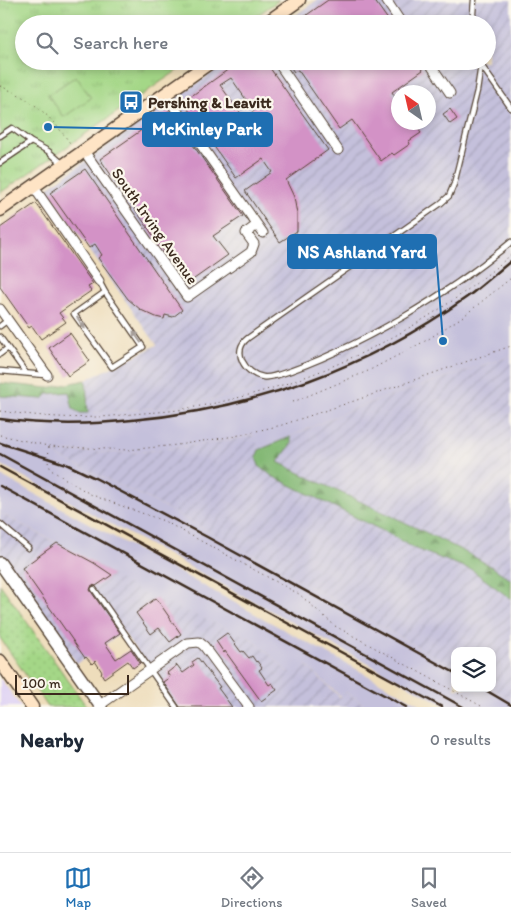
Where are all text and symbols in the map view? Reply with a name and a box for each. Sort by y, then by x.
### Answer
search box [15,15,496,70]
icon: search [33,29,61,57]
text: Search here [73,31,168,54]
north arrow [391,85,436,130]
bus stop icon: Pershing & Leavitt [118,89,144,115]
place label: Pershing & Leavitt [148,93,272,113]
callout: McKinley Park [143,113,272,146]
text: McKinley Park [152,118,263,140]
street label: South Irving Avenue [108,164,202,288]
callout: NS Ashland Yard [288,235,436,268]
text: NS Ashland Yard [297,241,428,263]
one-way arrow [76,316,86,330]
one-way arrow [132,331,142,344]
map controls [451,647,496,692]
button: layers [451,647,496,692]
scale bar [15,672,129,695]
text: 100 m [22,675,61,692]
text: Nearby [20,727,84,752]
text: 0 results [430,730,491,749]
tab: Map [64,864,92,911]
tab: Directions [221,864,282,911]
tab: Saved [411,864,447,911]

